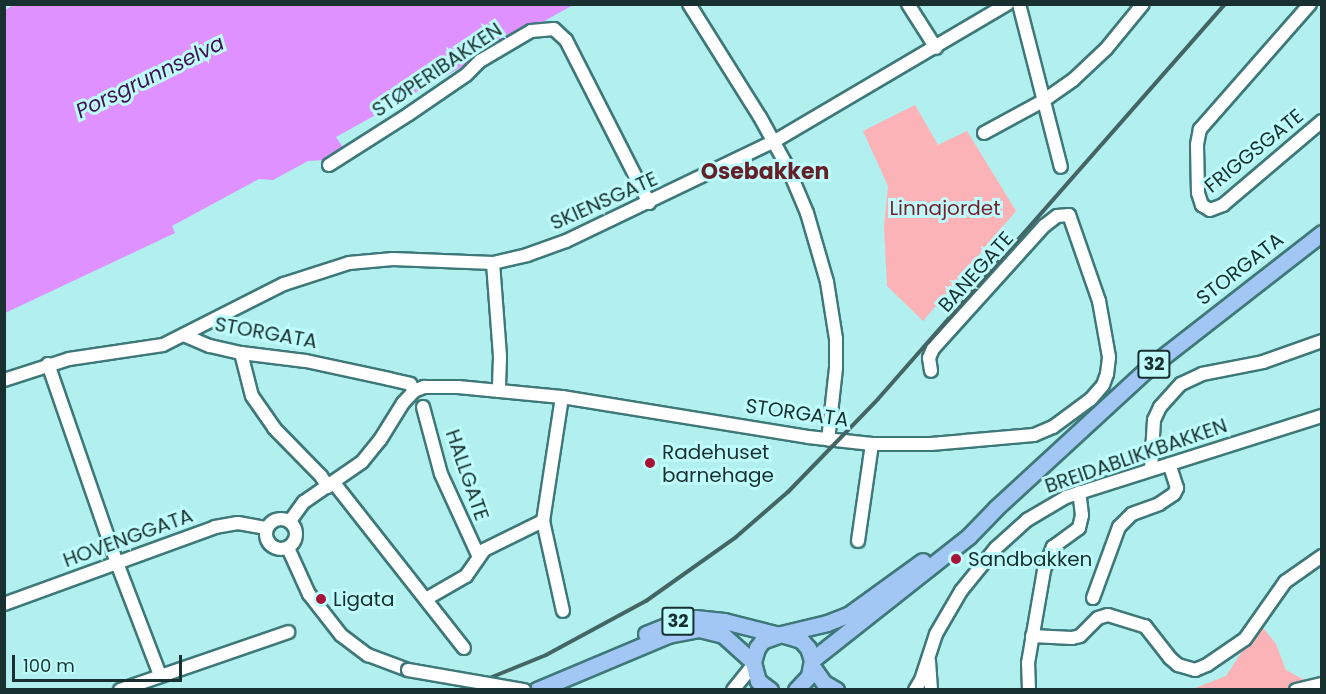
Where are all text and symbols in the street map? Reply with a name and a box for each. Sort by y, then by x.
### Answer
street label: STØPERIBAKKEN [368,18,506,122]
water label: Porsgrunnselva [72,30,228,124]
street label: FRIGGSGATE [1200,104,1308,198]
district label: Osebakken [701,159,829,185]
street label: SKIENSGATE [547,167,661,235]
park label: Linnajordet [889,196,1001,220]
street label: BANEGATE [934,227,1018,317]
street label: STORGATA [1192,228,1288,310]
street label: STORGATA [213,312,319,354]
road number: 32 [1136,349,1172,379]
street label: STORGATA [744,394,850,432]
street label: BREIDABLIKKBAKKEN [1042,414,1230,498]
street label: HALLGATE [440,426,494,524]
place label: Radehuset barnehage [662,440,774,487]
marker: Radehuset barnehage [643,456,657,470]
street label: HOVENGGATA [60,503,196,573]
place label: Sandbakken [968,547,1092,571]
marker: Sandbakken [949,552,963,566]
place label: Ligata [333,587,394,611]
marker: Ligata [314,592,328,606]
road number: 32 [660,606,696,636]
scale bar [15,643,184,681]
text: 100 m [23,653,75,678]

